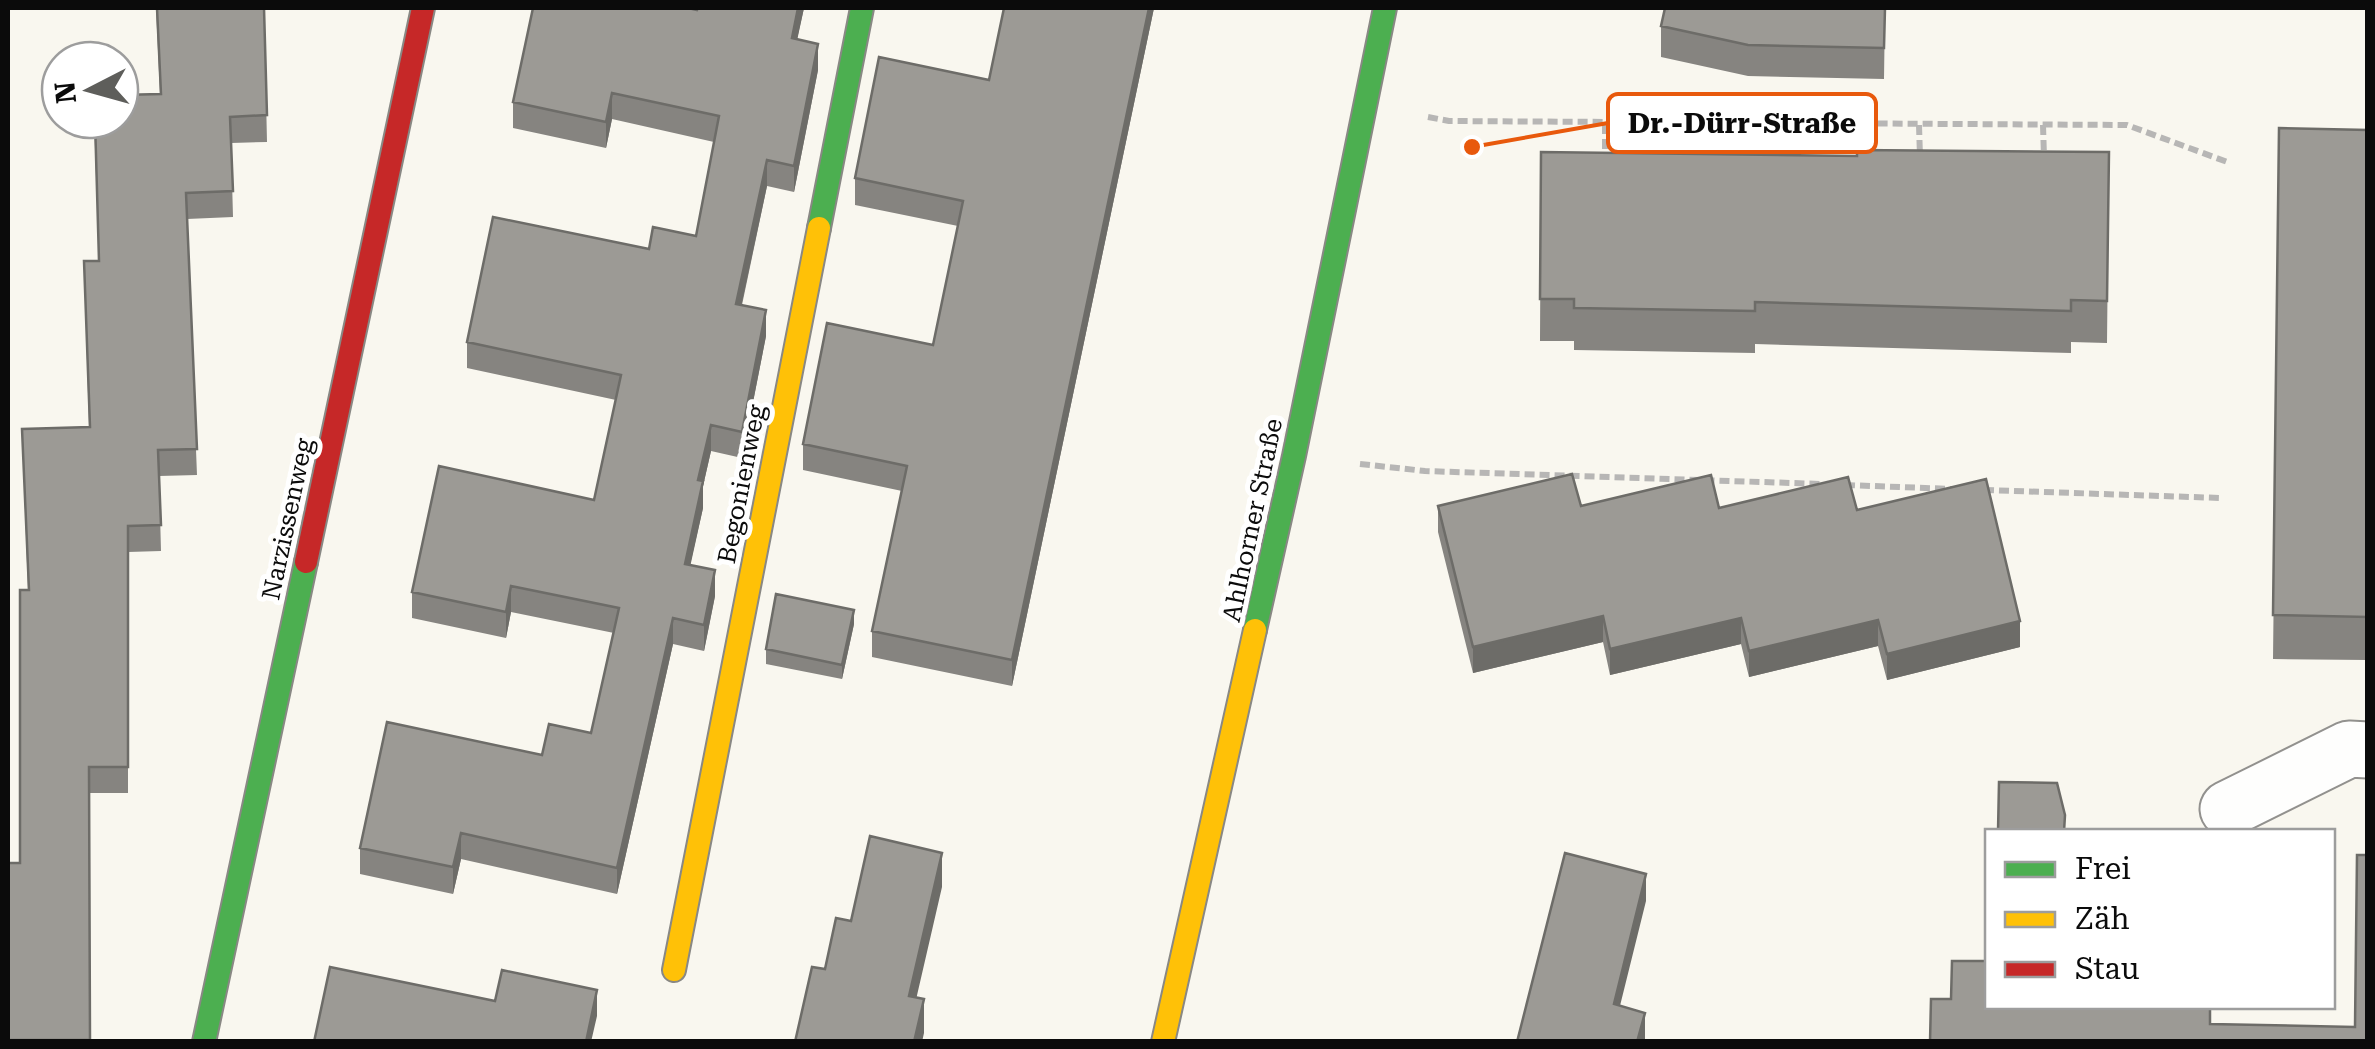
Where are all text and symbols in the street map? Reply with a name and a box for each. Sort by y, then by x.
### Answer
north arrow [40,40,140,140]
text: N [48,80,83,105]
callout: Dr.-Dürr-Straße [1608,94,1876,152]
text: Dr.-Dürr-Straße [1628,107,1856,140]
street label: Begonienweg [712,402,771,566]
street label: Ahlhorner Straße [1217,416,1288,624]
street label: Narzissenweg [256,435,319,603]
legend [1985,829,2335,1009]
text: Frei [2075,851,2131,886]
text: Zäh [2075,901,2130,936]
text: Stau [2075,951,2140,986]

